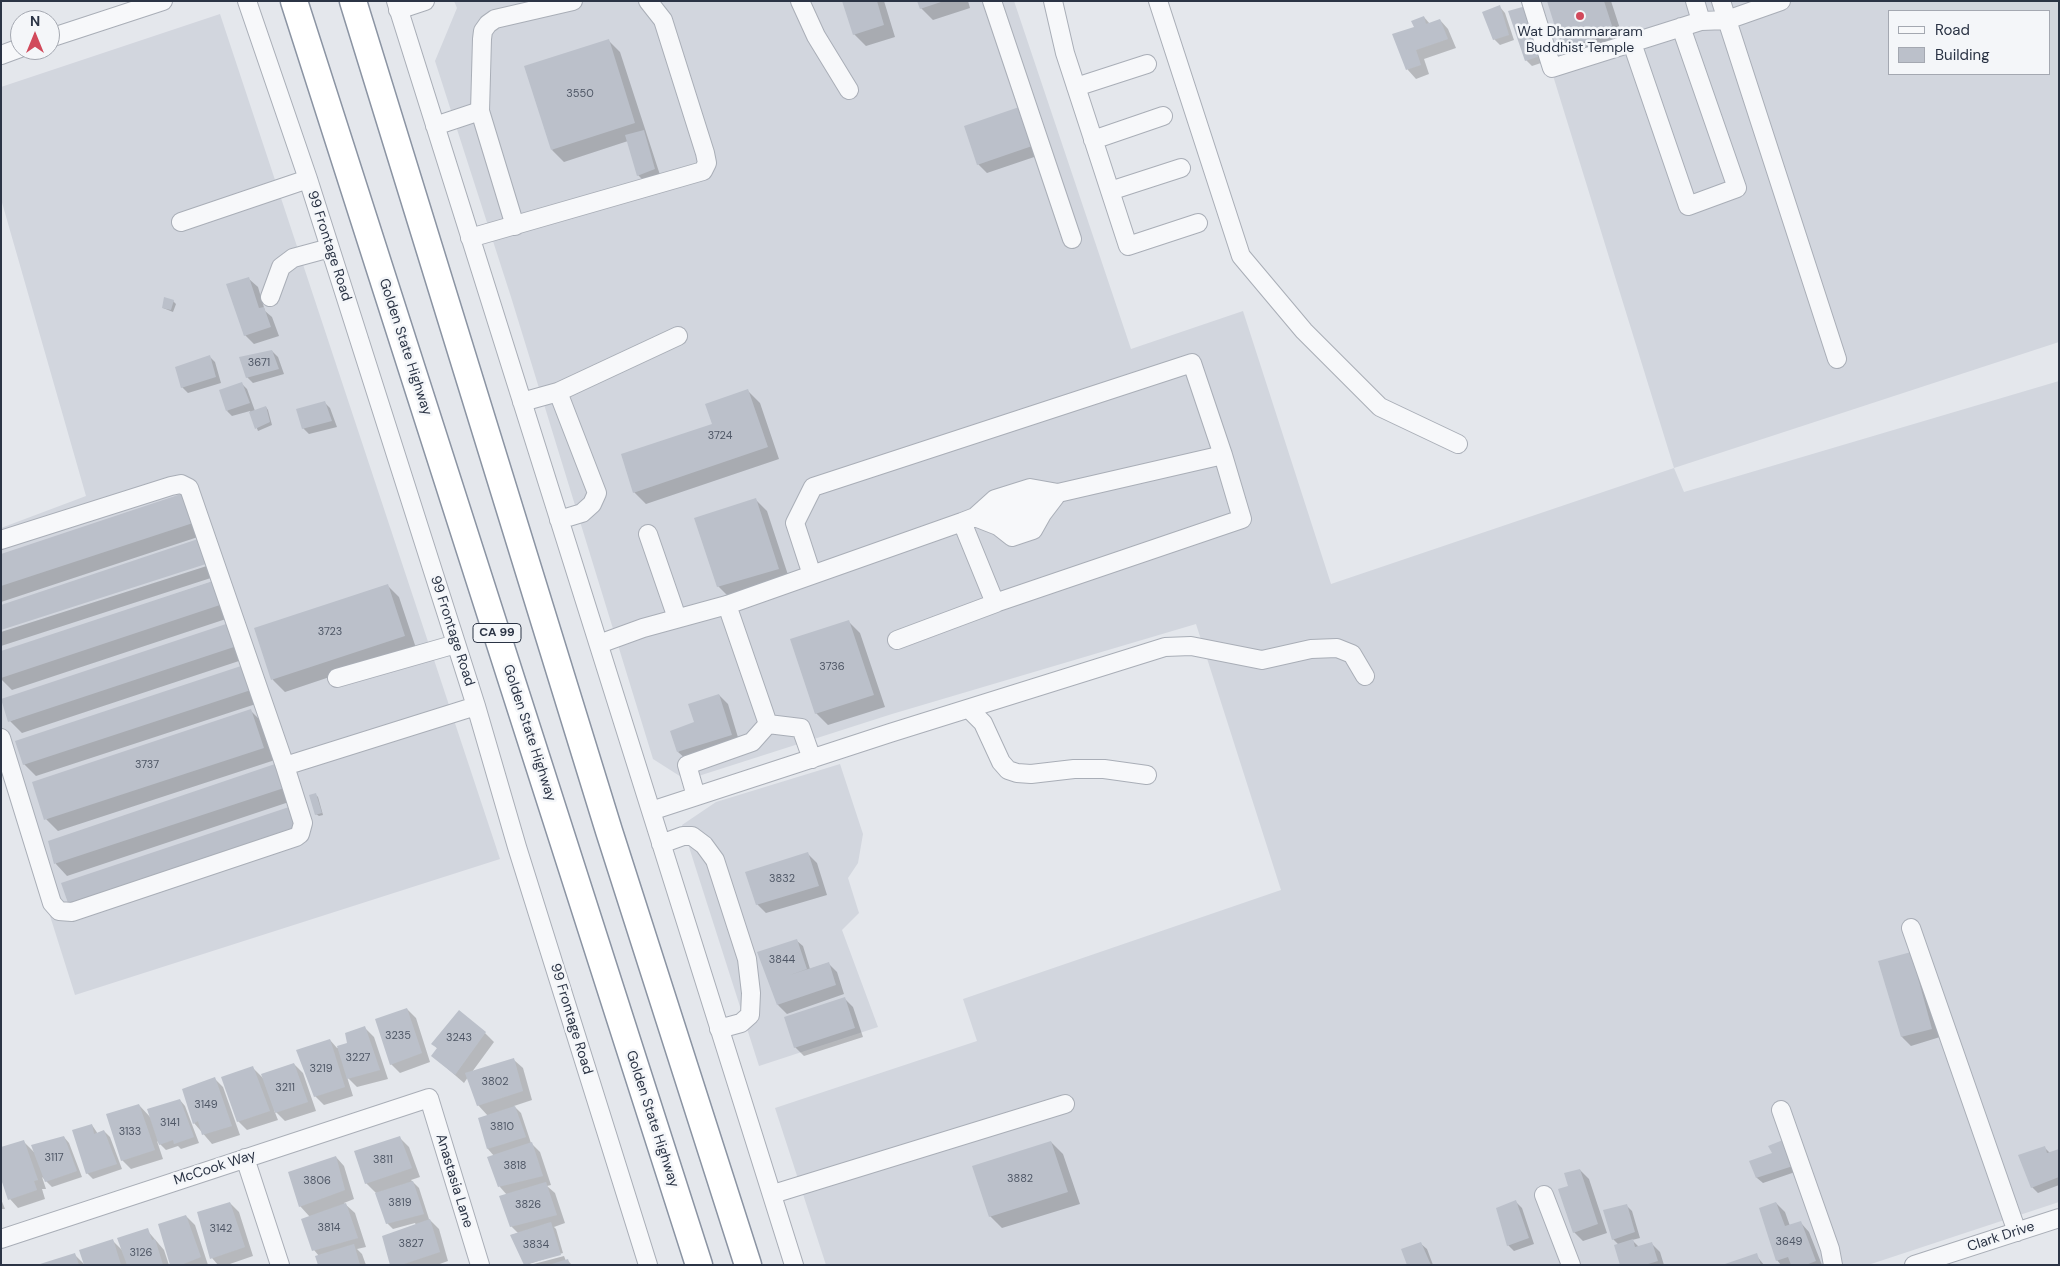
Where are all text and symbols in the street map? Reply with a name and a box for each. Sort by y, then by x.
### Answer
north arrow [10,10,60,60]
marker: Wat Dhammararam Buddhist Temple [1574,10,1586,22]
legend [1888,10,2050,75]
text: N [30,12,40,30]
text: Road [1935,20,1970,40]
place label: Wat Dhammararam Buddhist Temple [1517,24,1643,56]
text: Building [1935,45,1990,65]
house number: 3550 [566,87,594,101]
street label: 99 Frontage Road [303,189,355,303]
street label: Golden State Highway [375,276,435,418]
house number: 3671 [248,356,270,370]
house number: 3724 [708,429,732,443]
street label: 99 Frontage Road [426,574,478,688]
road number: CA 99 [473,624,521,642]
house number: 3723 [318,625,342,639]
house number: 3736 [819,660,845,674]
street label: Golden State Highway [499,662,559,804]
house number: 3737 [135,758,159,772]
house number: 3832 [769,872,795,886]
house number: 3844 [769,953,795,967]
street label: 99 Frontage Road [546,962,596,1076]
house number: 3235 [385,1029,411,1043]
house number: 3243 [446,1031,472,1045]
street label: Golden State Highway [622,1048,682,1190]
house number: 3227 [346,1051,370,1065]
house number: 3219 [309,1062,333,1076]
house number: 3802 [482,1075,508,1089]
house number: 3211 [275,1081,295,1095]
house number: 3149 [194,1098,218,1112]
house number: 3141 [160,1116,180,1130]
house number: 3810 [490,1120,514,1134]
house number: 3133 [119,1125,141,1139]
street label: Anastasia Lane [432,1132,476,1230]
street label: McCook Way [172,1147,258,1189]
house number: 3117 [44,1151,64,1165]
house number: 3811 [373,1153,393,1167]
house number: 3818 [503,1159,527,1173]
house number: 3882 [1007,1172,1033,1186]
house number: 3806 [303,1174,331,1188]
house number: 3819 [388,1196,412,1210]
house number: 3826 [515,1198,541,1212]
street label: Clark Drive [1965,1218,2037,1256]
house number: 3814 [317,1221,341,1235]
house number: 3142 [210,1222,232,1236]
house number: 3649 [1776,1235,1802,1249]
house number: 3827 [398,1237,424,1251]
house number: 3834 [523,1238,549,1252]
house number: 3126 [130,1246,152,1260]

